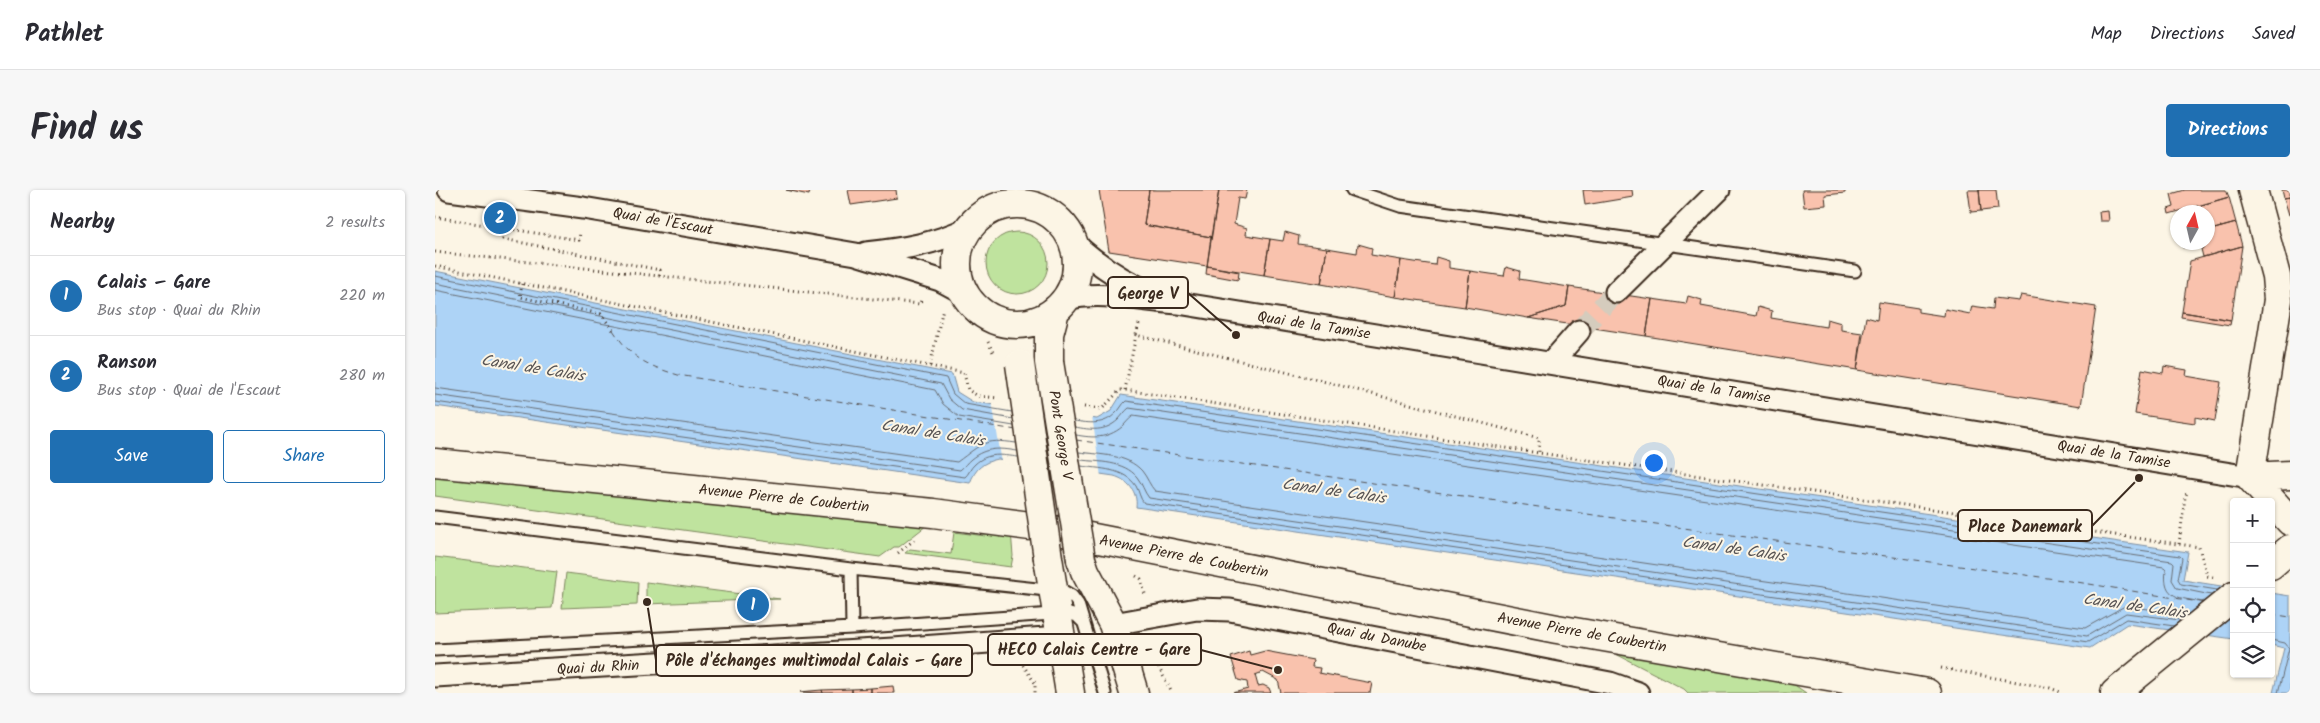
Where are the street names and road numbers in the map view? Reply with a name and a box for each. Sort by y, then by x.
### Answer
street label: Quai de l'Escaut [611,201,715,243]
street label: Quai de la Tamise [1256,305,1372,347]
street label: Quai de la Tamise [1656,369,1772,411]
street label: Pont George V [1041,389,1079,483]
street label: Quai de la Tamise [2056,434,2172,476]
street label: Avenue Pierre de Coubertin [697,478,870,520]
street label: Avenue Pierre de Coubertin [1097,529,1270,585]
street label: Avenue Pierre de Coubertin [1495,606,1668,660]
street label: Quai du Danube [1325,617,1429,659]
street label: Quai du Rhin [556,654,640,682]

